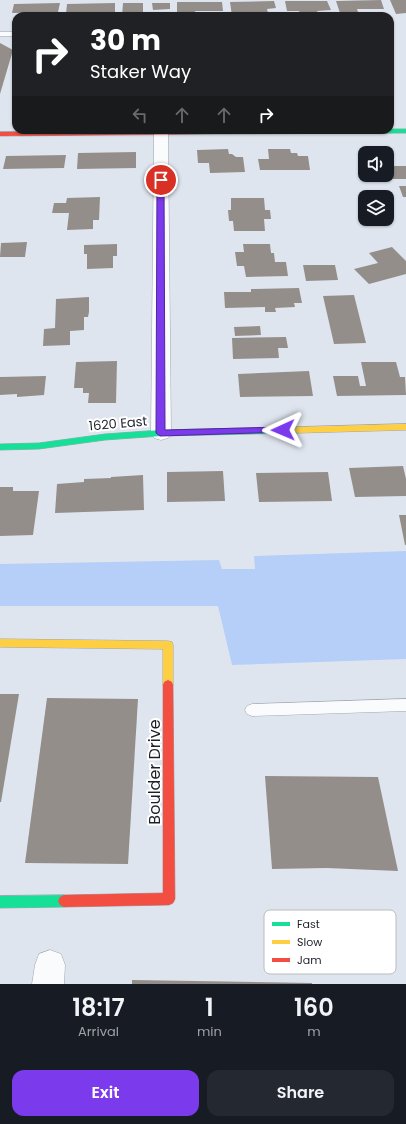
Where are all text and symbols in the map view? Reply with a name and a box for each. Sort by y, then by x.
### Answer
text: 30 m [90,21,161,60]
icon: right [24,28,76,80]
text: Staker Way [90,59,191,84]
icon: left [129,104,151,126]
icon: ahead [171,104,193,126]
icon: ahead [213,104,235,126]
icon: right [255,104,277,126]
map controls [358,146,394,226]
button: sound [358,146,394,182]
pin [144,163,178,197]
icon: arrive [150,169,172,191]
button: layers [358,190,394,226]
position arrow [262,409,304,451]
street label: 1620 East [88,411,148,436]
street label: Boulder Drive [143,719,166,825]
legend [264,910,396,974]
text: Fast [297,916,320,932]
text: Slow [297,934,322,950]
text: Jam [297,952,322,968]
text: 18:17 [72,991,125,1024]
text: 1 [205,991,214,1024]
text: 160 [294,991,334,1024]
text: Arrival [78,1022,119,1041]
text: min [197,1022,222,1041]
text: m [307,1022,321,1041]
button: Exit [12,1070,199,1116]
button: Share [207,1070,394,1116]

